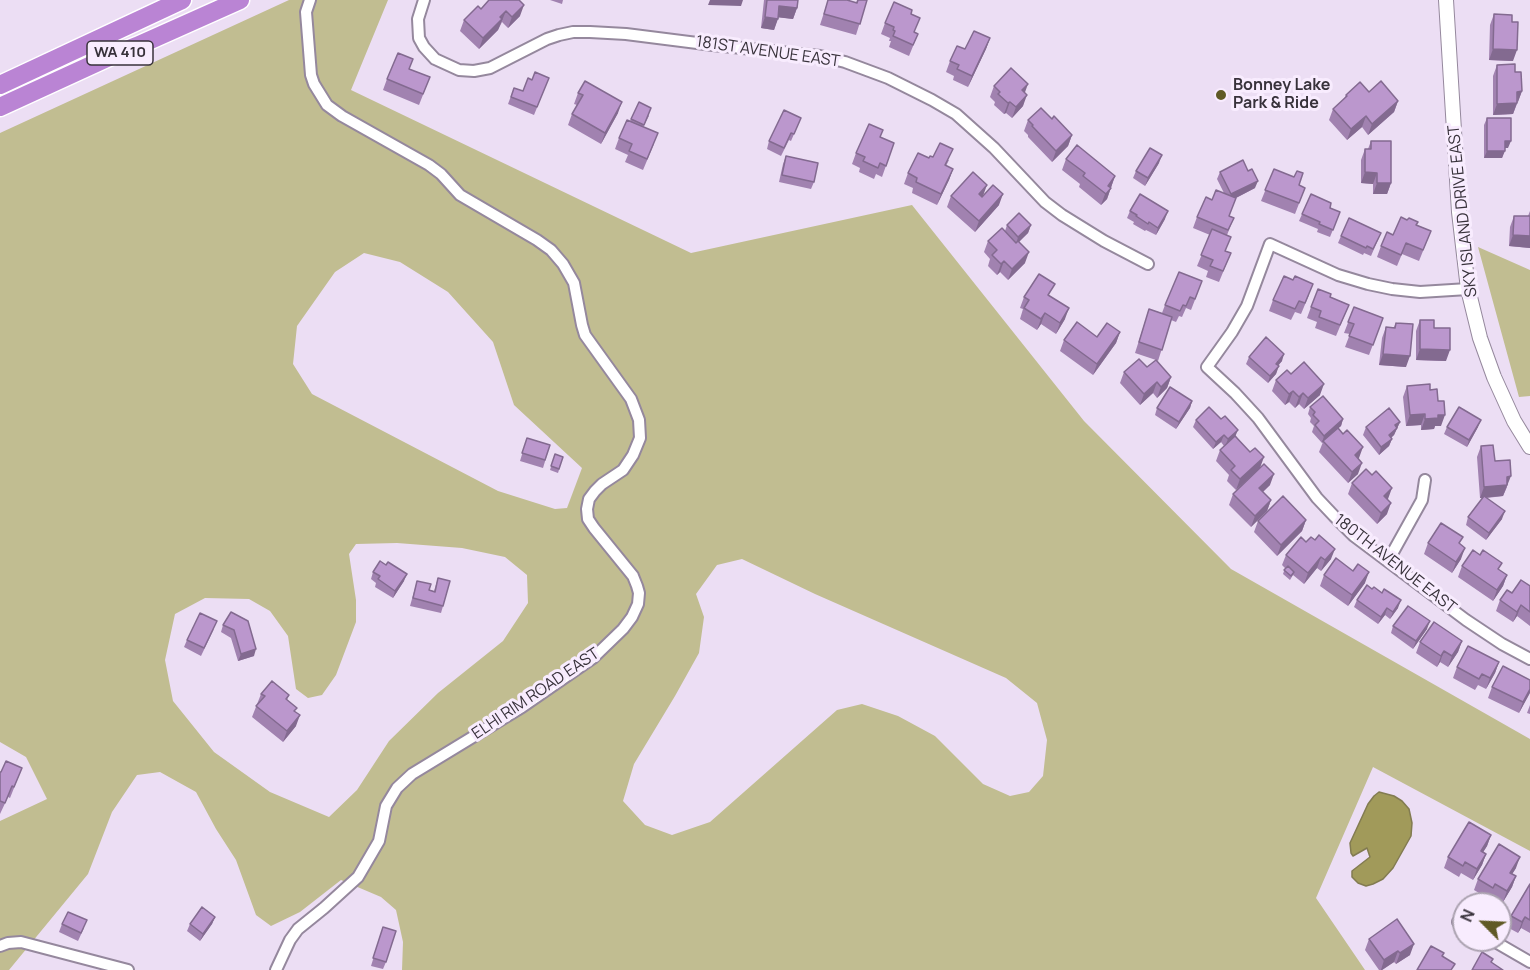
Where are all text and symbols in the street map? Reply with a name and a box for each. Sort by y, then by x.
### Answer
street label: 181ST AVENUE EAST [695,32,841,72]
road number: WA 410 [87,41,153,65]
place label: Bonney Lake Park & Ride [1233,76,1330,114]
marker: Bonney Lake Park & Ride [1214,88,1228,102]
street label: SKY ISLAND DRIVE EAST [1444,124,1482,298]
street label: 180TH AVENUE EAST [1330,510,1460,618]
street label: ELHI RIM ROAD EAST [469,644,603,744]
north arrow [1452,892,1512,952]
text: N [1455,906,1480,925]

